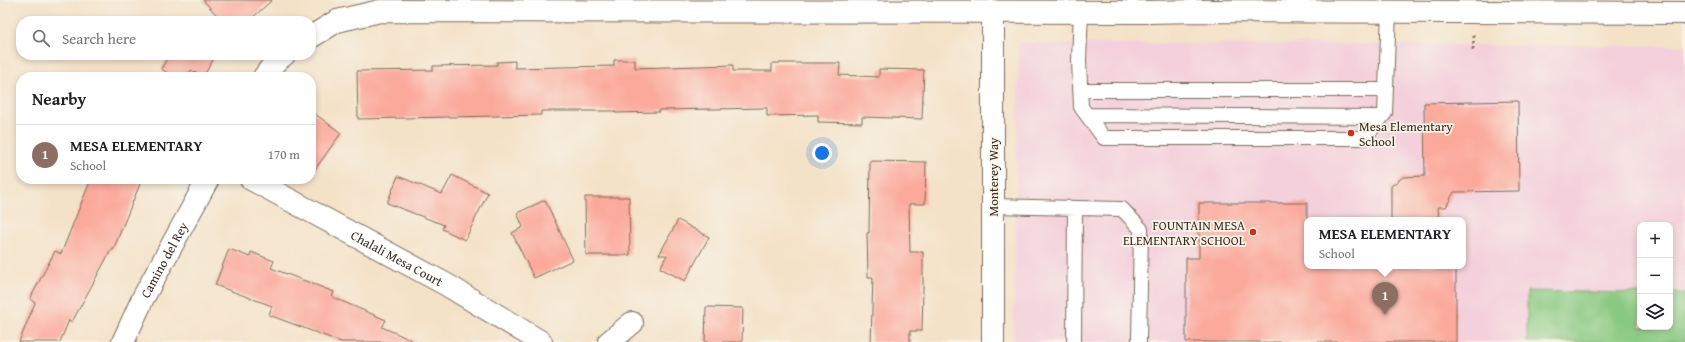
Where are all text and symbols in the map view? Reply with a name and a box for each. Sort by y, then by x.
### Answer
search box [16,16,316,60]
icon: search [30,27,52,49]
text: Search here [62,28,136,49]
text: Nearby [32,86,86,111]
place label: Mesa Elementary School [1359,117,1453,151]
marker: Mesa Elementary School [1346,128,1356,138]
text: MESA ELEMENTARY [70,135,203,156]
street label: Monterey Way [984,137,1003,217]
your location [812,143,832,163]
text: 1 [42,145,48,164]
text: 170 m [268,145,300,164]
text: School [70,156,106,175]
place label: FOUNTAIN MESA ELEMENTARY SCHOOL [1123,216,1246,250]
popup [1304,217,1466,269]
street label: Camino del Rey [135,218,193,301]
map controls [1637,222,1673,330]
button: + [1637,222,1673,258]
text: MESA ELEMENTARY [1319,223,1451,244]
street label: Chalali Mesa Court [348,225,447,291]
marker: FOUNTAIN MESA ELEMENTARY SCHOOL [1248,227,1258,237]
text: School [1319,244,1355,263]
button: − [1637,258,1673,294]
pin: 1 [1372,282,1398,315]
button: layers [1637,294,1673,330]

